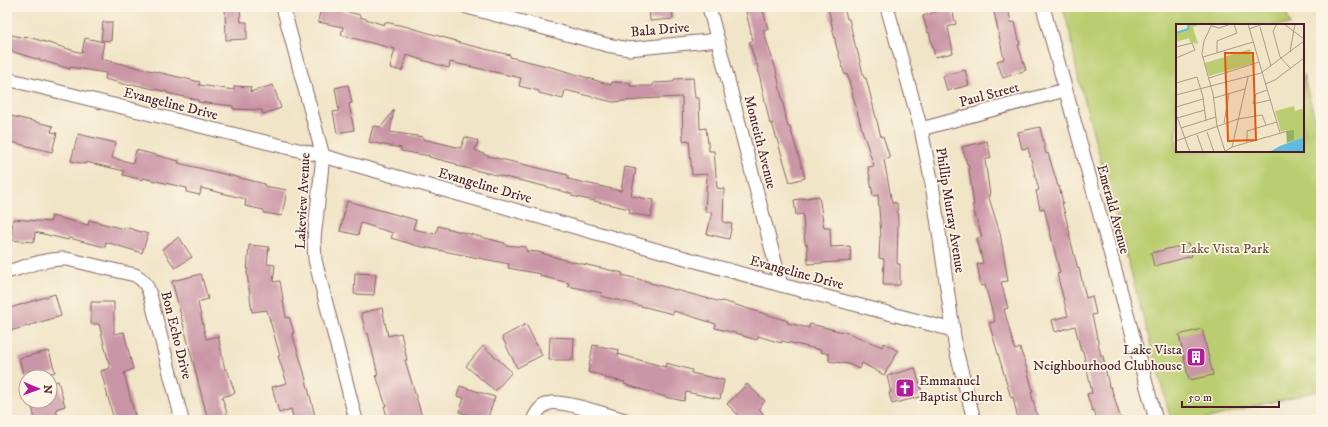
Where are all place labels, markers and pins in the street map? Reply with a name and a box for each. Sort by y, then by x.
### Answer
place label: Lake Vista Neighbourhood Clubhouse [1033,341,1182,375]
building icon: Lake Vista Neighbourhood Clubhouse [1185,346,1207,368]
place label: Emmanuel Baptist Church [919,372,1004,406]
church icon: Emmanuel Baptist Church [894,377,916,399]

